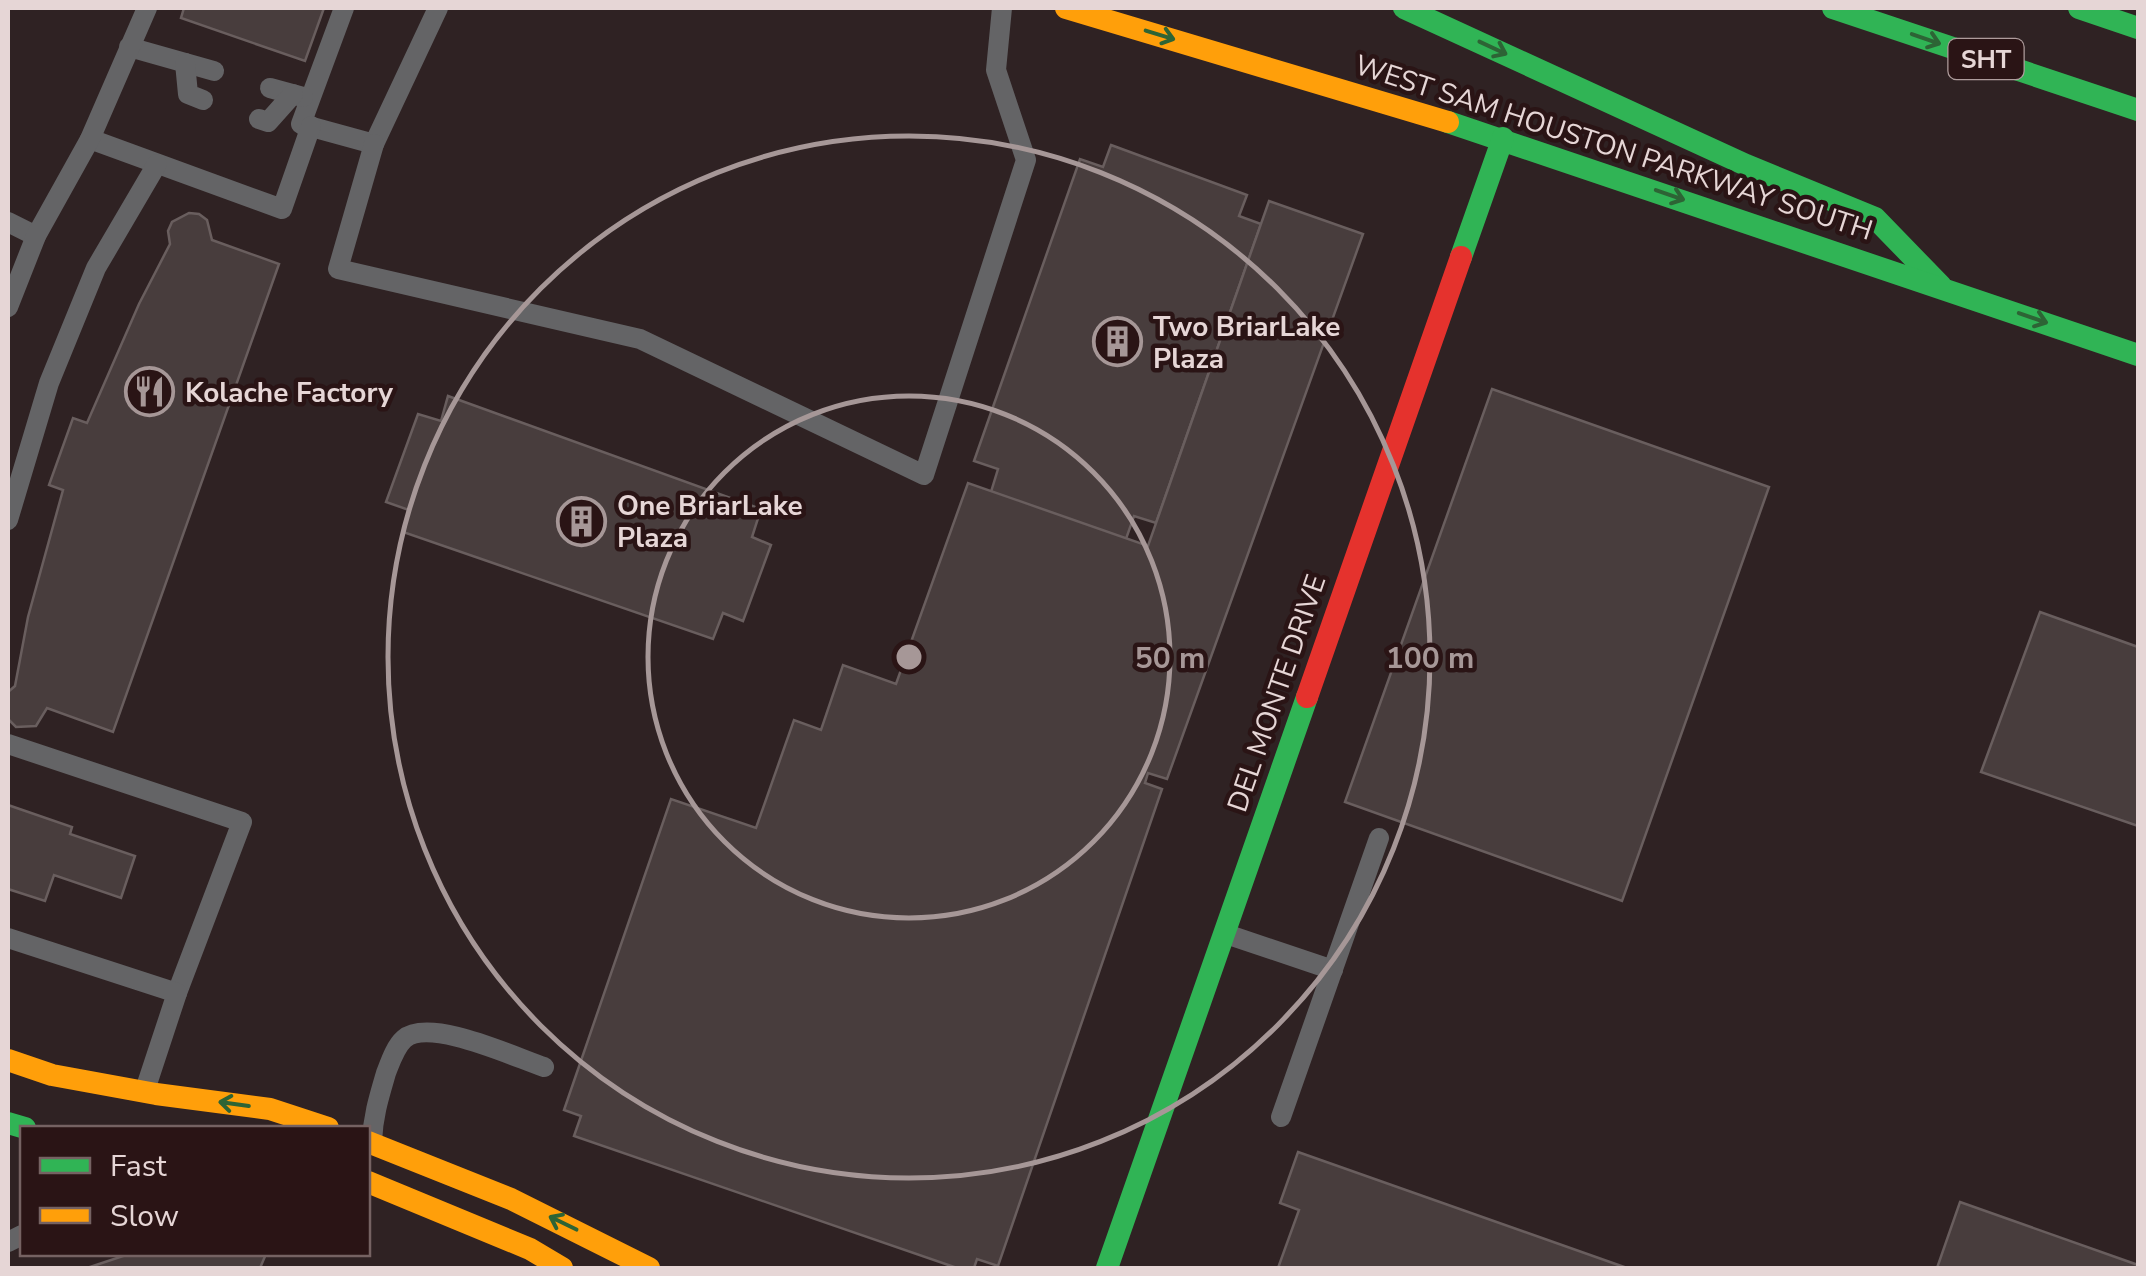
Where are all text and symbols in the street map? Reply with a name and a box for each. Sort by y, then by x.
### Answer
one-way arrow [1143,27,1175,45]
one-way arrow [1909,31,1941,49]
road number: SHT [1948,39,2024,79]
one-way arrow [1477,40,1507,59]
street label: WEST SAM HOUSTON PARKWAY SOUTH [1350,46,1877,250]
one-way arrow [1654,187,1686,205]
place label: Two BriarLake Plaza [1153,308,1341,378]
one-way arrow [2016,310,2047,328]
building icon: Two BriarLake Plaza [1092,316,1144,368]
restaurant icon: Kolache Factory [124,366,176,418]
place label: Kolache Factory [185,374,393,412]
place label: One BriarLake Plaza [617,487,803,557]
building icon: One BriarLake Plaza [556,495,608,547]
street label: DEL MONTE DRIVE [1219,570,1335,817]
text: 50 m [1135,638,1205,679]
text: 100 m [1386,638,1474,679]
centre of rings [891,639,927,675]
one-way arrow [218,1095,251,1113]
legend [20,1126,370,1256]
text: Fast [110,1146,167,1187]
text: Slow [110,1196,179,1237]
one-way arrow [549,1213,579,1232]

